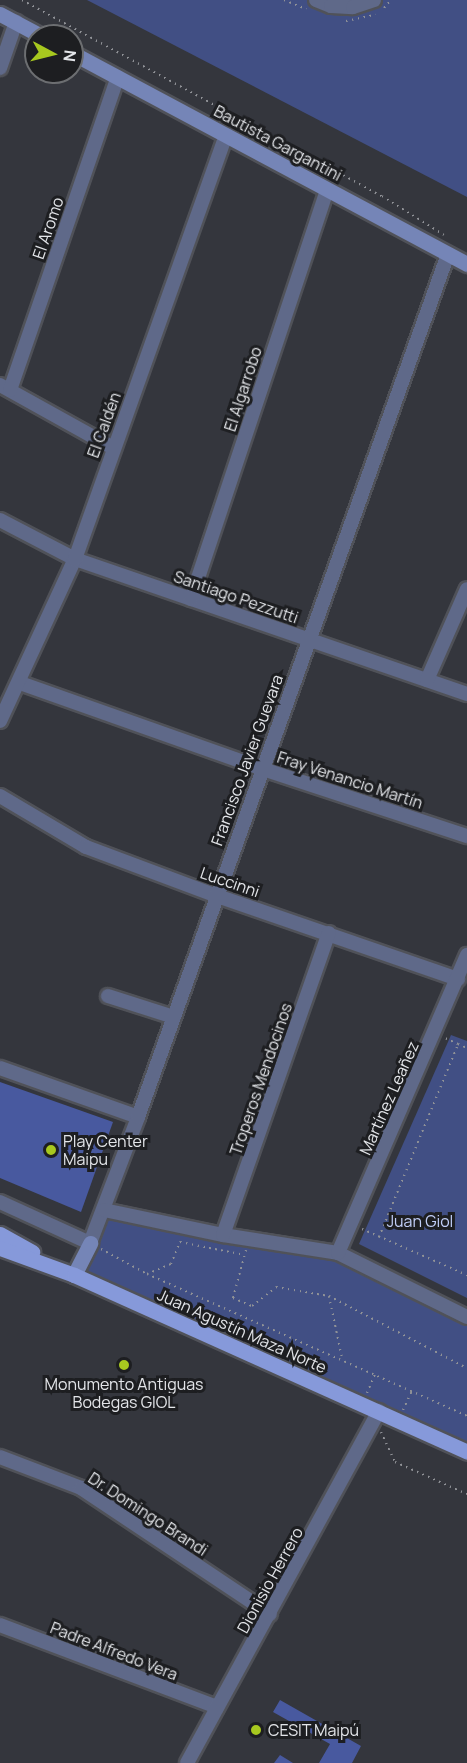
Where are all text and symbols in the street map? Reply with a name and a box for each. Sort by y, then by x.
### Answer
north arrow [24,24,84,84]
text: N [58,49,81,63]
street label: Bautista Gargantini [211,101,345,185]
street label: El Aromo [28,195,68,261]
street label: El Algarrobo [220,344,266,434]
street label: El Caldén [83,390,125,460]
street label: Santiago Pezzutti [171,567,301,627]
street label: Francisco Javier Guevara [207,672,287,848]
street label: Fray Venancio Martín [275,747,425,813]
street label: Luccinni [198,863,262,901]
street label: Troperos Mendocinos [226,1000,296,1158]
street label: Martínez Leañez [355,1038,423,1158]
place label: Play Center Maipu [63,1131,148,1169]
marker: Play Center Maipu [44,1143,58,1157]
park label: Juan Giol [387,1211,453,1231]
street label: Juan Agustín Maza Norte [155,1285,329,1377]
marker: Monumento Antiguas Bodegas GIOL [117,1358,131,1372]
place label: Monumento Antiguas Bodegas GIOL [45,1374,203,1412]
street label: Dr. Domingo Brandi [85,1468,211,1560]
street label: Dionisio Herrero [233,1524,307,1636]
street label: Padre Alfredo Vera [48,1618,180,1684]
place label: CESIT Maipú [268,1720,360,1740]
marker: CESIT Maipú [249,1723,263,1737]

